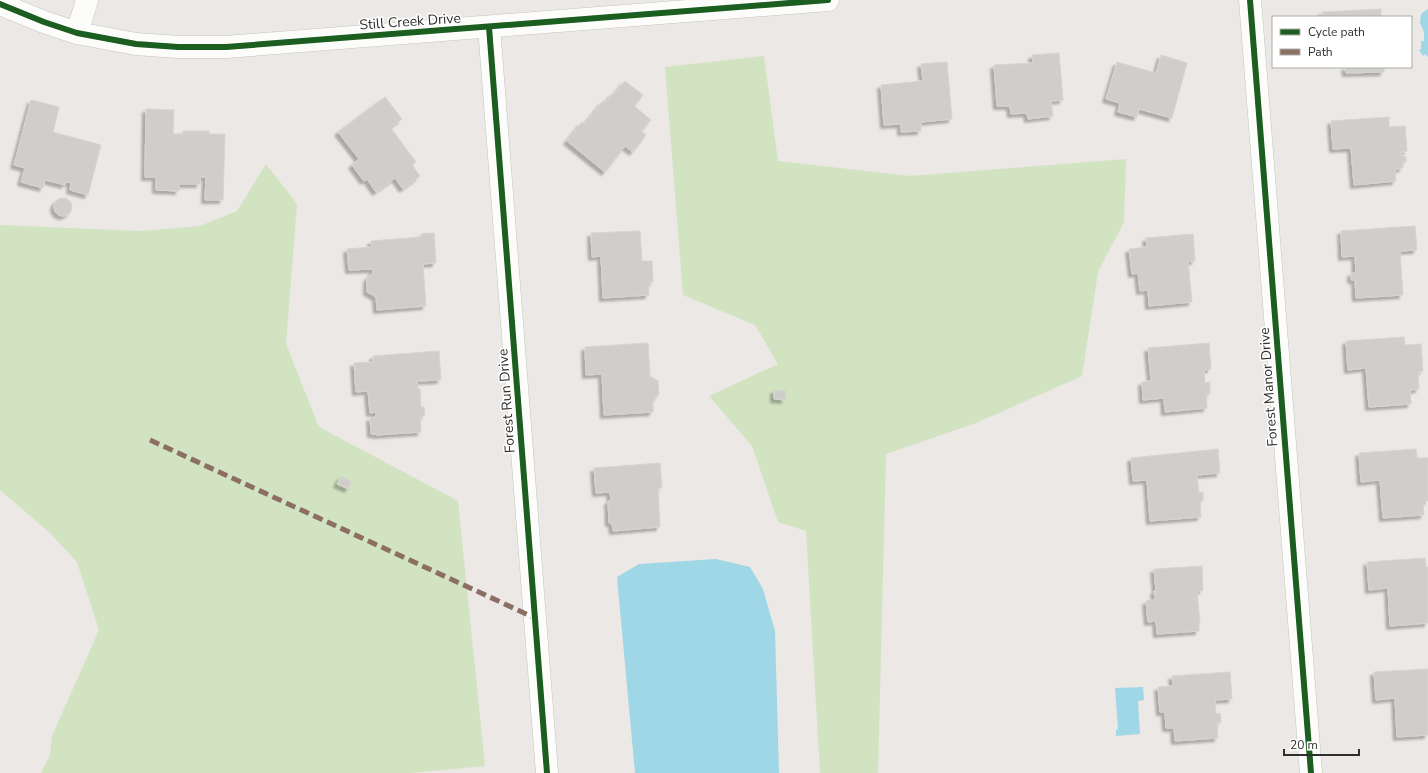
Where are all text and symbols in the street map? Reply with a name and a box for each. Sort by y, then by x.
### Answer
street label: Still Creek Drive [359,8,461,35]
legend [1272,16,1412,68]
text: Cycle path [1308,24,1365,40]
text: Path [1308,44,1333,60]
street label: Forest Manor Drive [1255,327,1282,447]
street label: Forest Run Drive [493,348,520,454]
scale bar [1284,731,1359,757]
text: 20 m [1290,737,1318,753]

